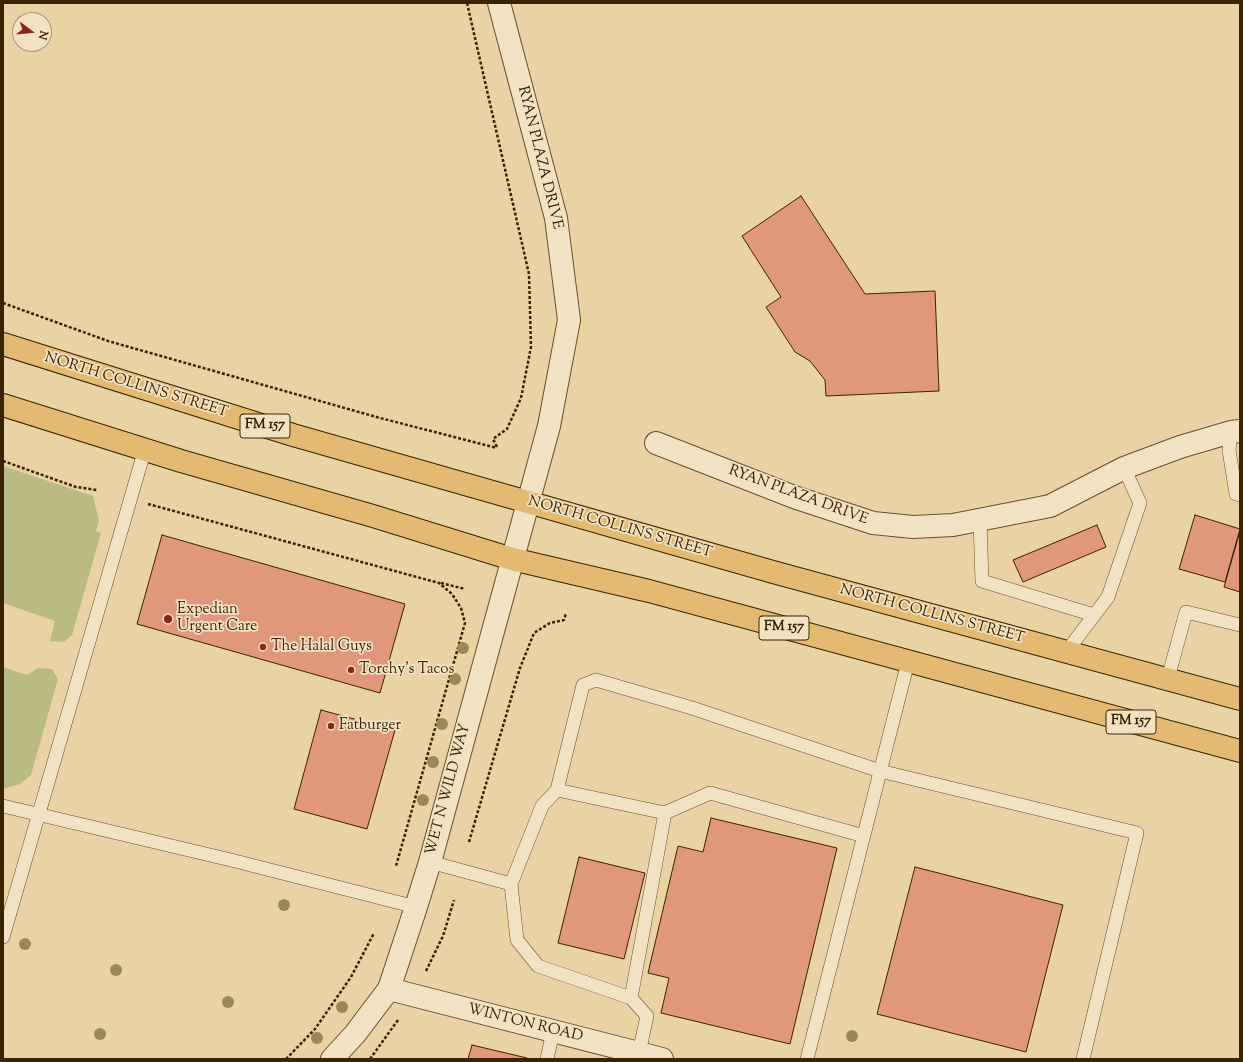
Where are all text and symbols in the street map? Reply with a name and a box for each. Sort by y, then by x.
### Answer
north arrow [12,12,52,52]
text: N [34,29,51,41]
street label: RYAN PLAZA DRIVE [512,85,566,231]
street label: NORTH COLLINS STREET [42,350,230,422]
road number: FM 157 [240,414,290,438]
street label: RYAN PLAZA DRIVE [726,462,870,530]
street label: NORTH COLLINS STREET [526,493,714,563]
street label: NORTH COLLINS STREET [838,582,1026,648]
place label: Expedian Urgent Care [177,601,257,636]
marker: Expedian Urgent Care [162,613,174,625]
road number: FM 157 [759,616,809,640]
place label: The Halal Guys [271,638,372,656]
marker: The Halal Guys [258,642,268,652]
place label: Torchy's Tacos [359,661,454,679]
marker: Torchy's Tacos [346,665,356,675]
road number: FM 157 [1106,710,1156,734]
place label: Fatburger [339,717,401,735]
marker: Fatburger [326,721,336,731]
street label: WET N WILD WAY [423,722,475,858]
street label: WINTON ROAD [465,1001,585,1047]

